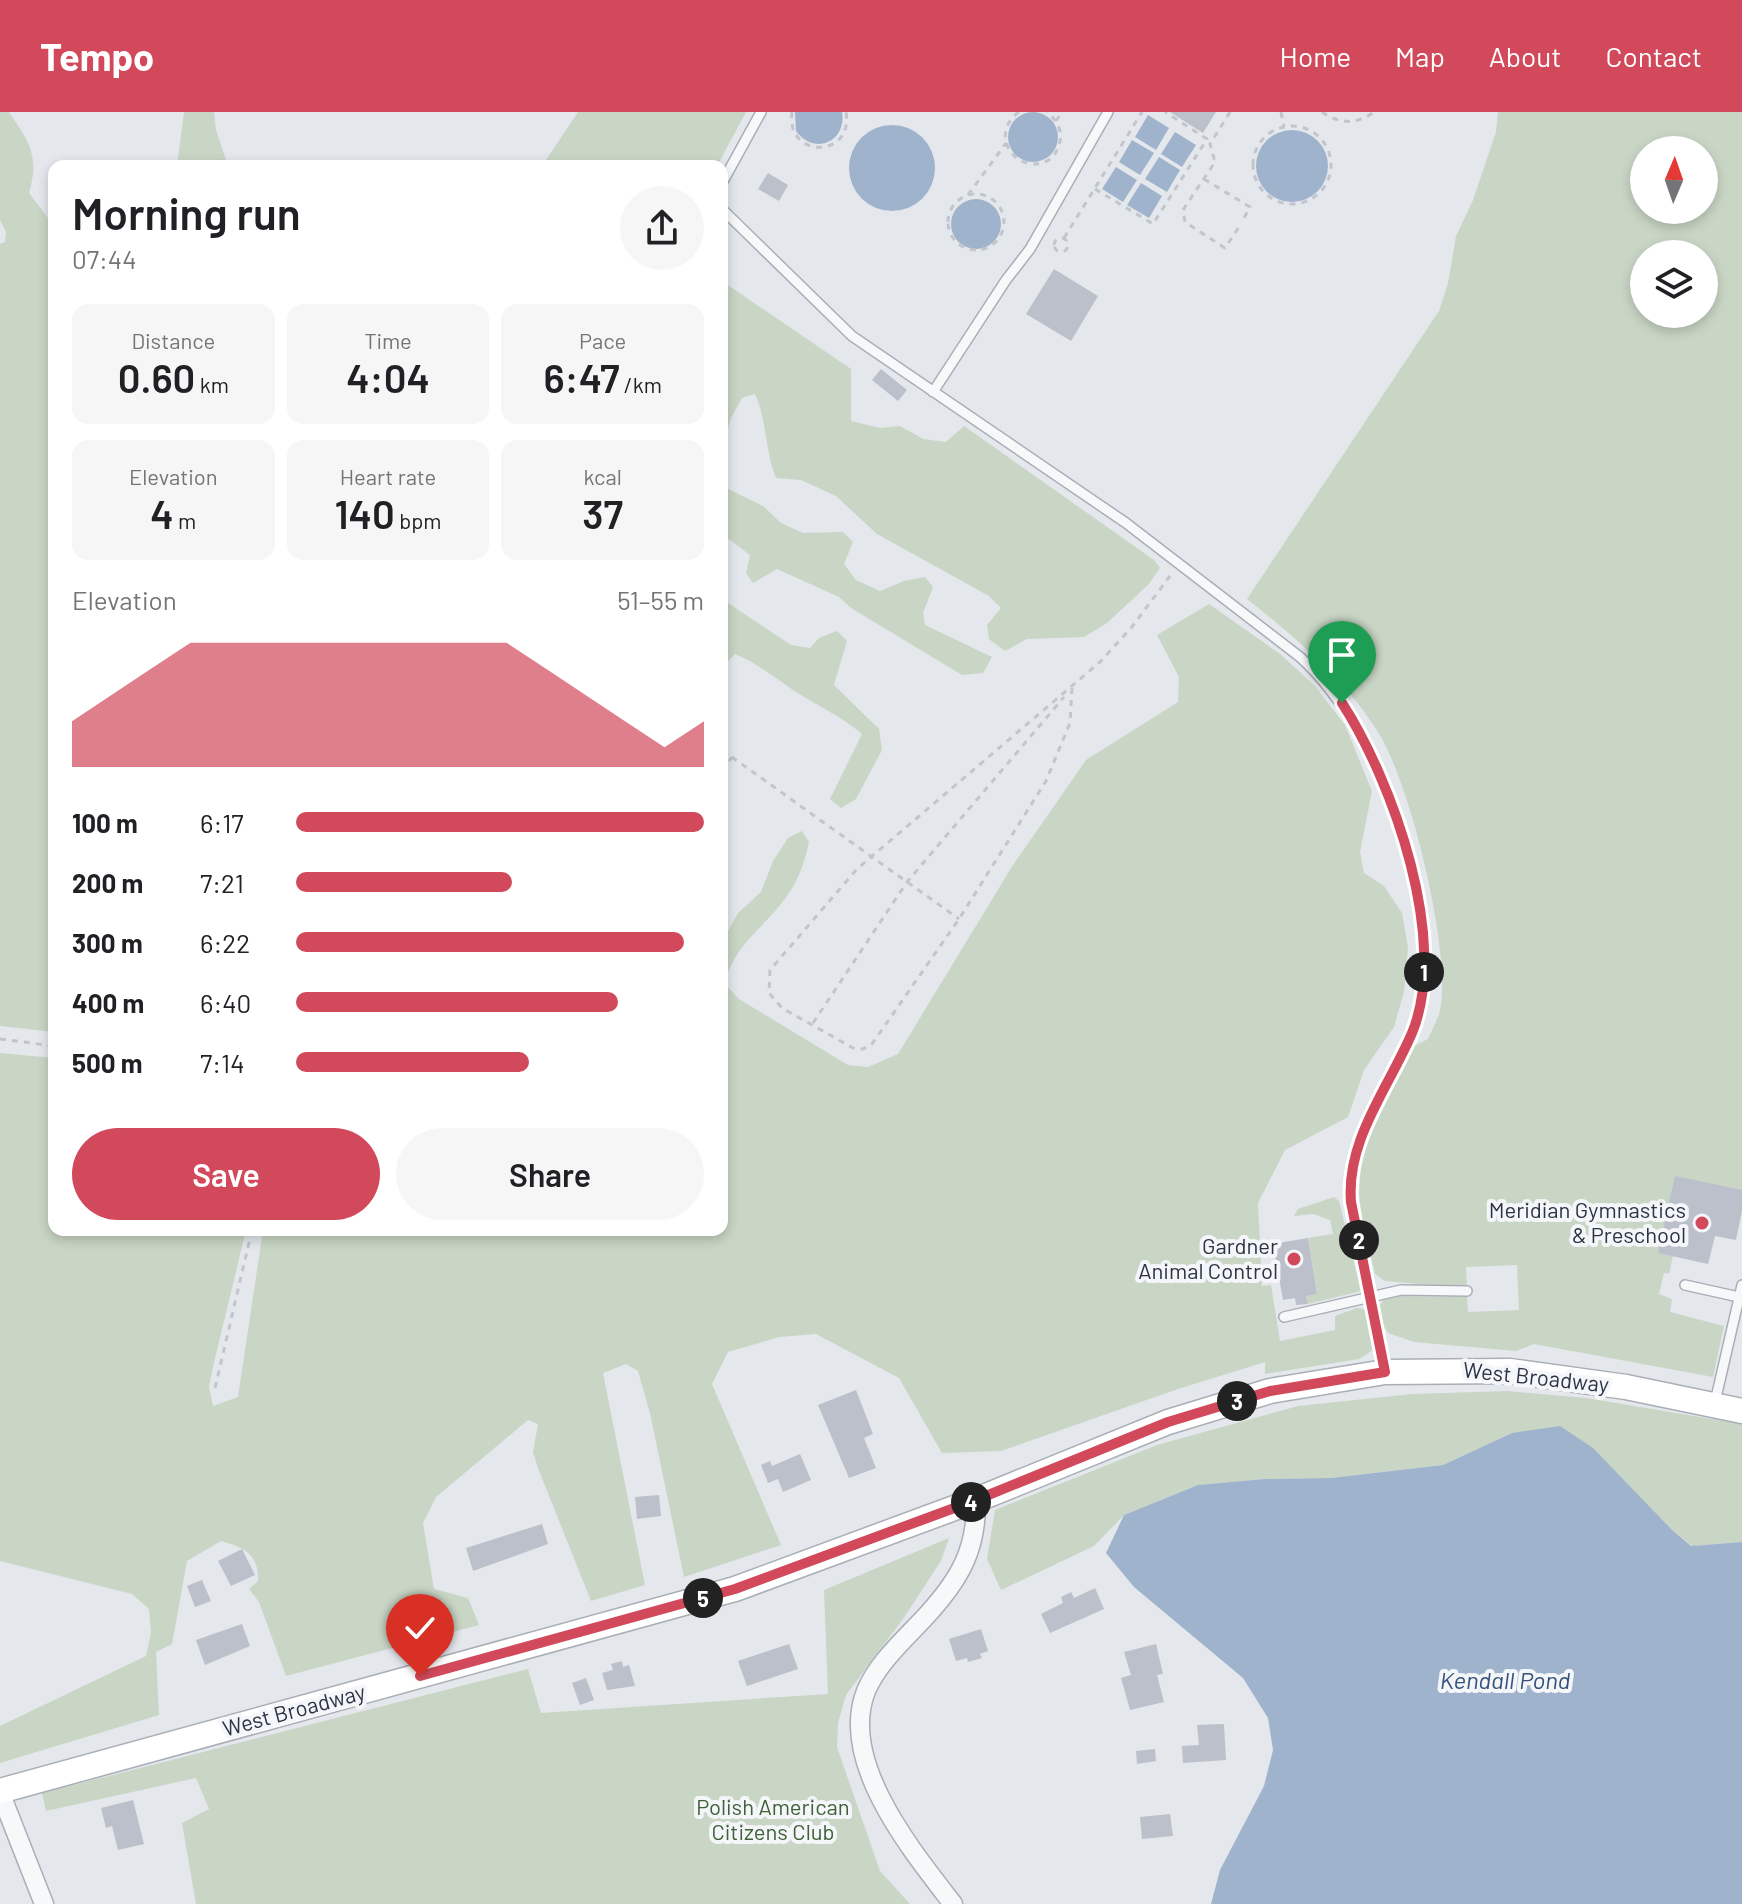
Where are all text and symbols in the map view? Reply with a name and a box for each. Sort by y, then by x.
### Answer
text: Tempo [40,33,154,79]
text: Home [1280,39,1351,73]
text: Map [1395,39,1445,73]
text: About [1489,39,1561,73]
text: Contact [1605,39,1702,73]
north arrow [1630,136,1718,224]
map controls [1630,136,1718,328]
text: Morning run [72,186,301,239]
button: share [620,186,704,270]
button: layers [1630,240,1718,328]
text: 07:44 [72,243,136,274]
text: Distance [131,327,215,353]
text: Time [364,327,412,353]
text: Pace [579,327,626,353]
text: 0.60 [118,353,195,401]
text: 4:04 [346,353,430,401]
text: 6:47 [543,353,619,401]
text: km [195,371,229,397]
text: /km [619,371,662,397]
text: Elevation [129,463,218,489]
text: Heart rate [340,463,436,489]
text: kcal [583,463,622,489]
text: 4 [150,489,174,537]
text: 140 [334,489,395,537]
text: 37 [582,489,623,537]
text: m [174,507,196,533]
text: bpm [395,507,442,533]
text: Elevation [72,584,177,615]
text: 51–55 m [617,584,704,615]
pin [1308,621,1376,703]
icon: arrive [1320,633,1364,677]
text: 100 m [72,807,138,838]
text: 6:17 [200,807,244,838]
text: 200 m [72,867,143,898]
text: 7:21 [200,867,244,898]
text: 300 m [72,927,143,958]
text: 6:22 [200,927,250,958]
pin: 1 [1404,952,1444,992]
text: 1 [1420,959,1428,985]
text: 400 m [72,987,144,1018]
text: 6:40 [200,987,251,1018]
text: 500 m [72,1047,143,1078]
text: 7:14 [200,1047,245,1078]
button: Save [72,1128,380,1220]
button: Share [396,1128,704,1220]
place label: Meridian Gymnastics & Preschool [1489,1196,1686,1247]
marker: Meridian Gymnastics & Preschool [1693,1214,1711,1232]
pin: 2 [1339,1220,1379,1260]
text: 2 [1353,1227,1365,1253]
place label: Gardner Animal Control [1138,1232,1278,1283]
marker: Gardner Animal Control [1285,1250,1303,1268]
street label: West Broadway [1462,1355,1610,1397]
pin: 3 [1217,1381,1257,1421]
text: 3 [1231,1388,1243,1414]
pin: 4 [951,1482,991,1522]
text: 4 [964,1489,978,1515]
pin: 5 [683,1578,723,1618]
text: 5 [697,1585,709,1611]
pin [386,1594,454,1676]
icon: check [398,1606,442,1650]
water label: Kendall Pond [1440,1665,1571,1694]
street label: West Broadway [220,1678,368,1741]
park label: Polish American Citizens Club [696,1793,850,1844]

